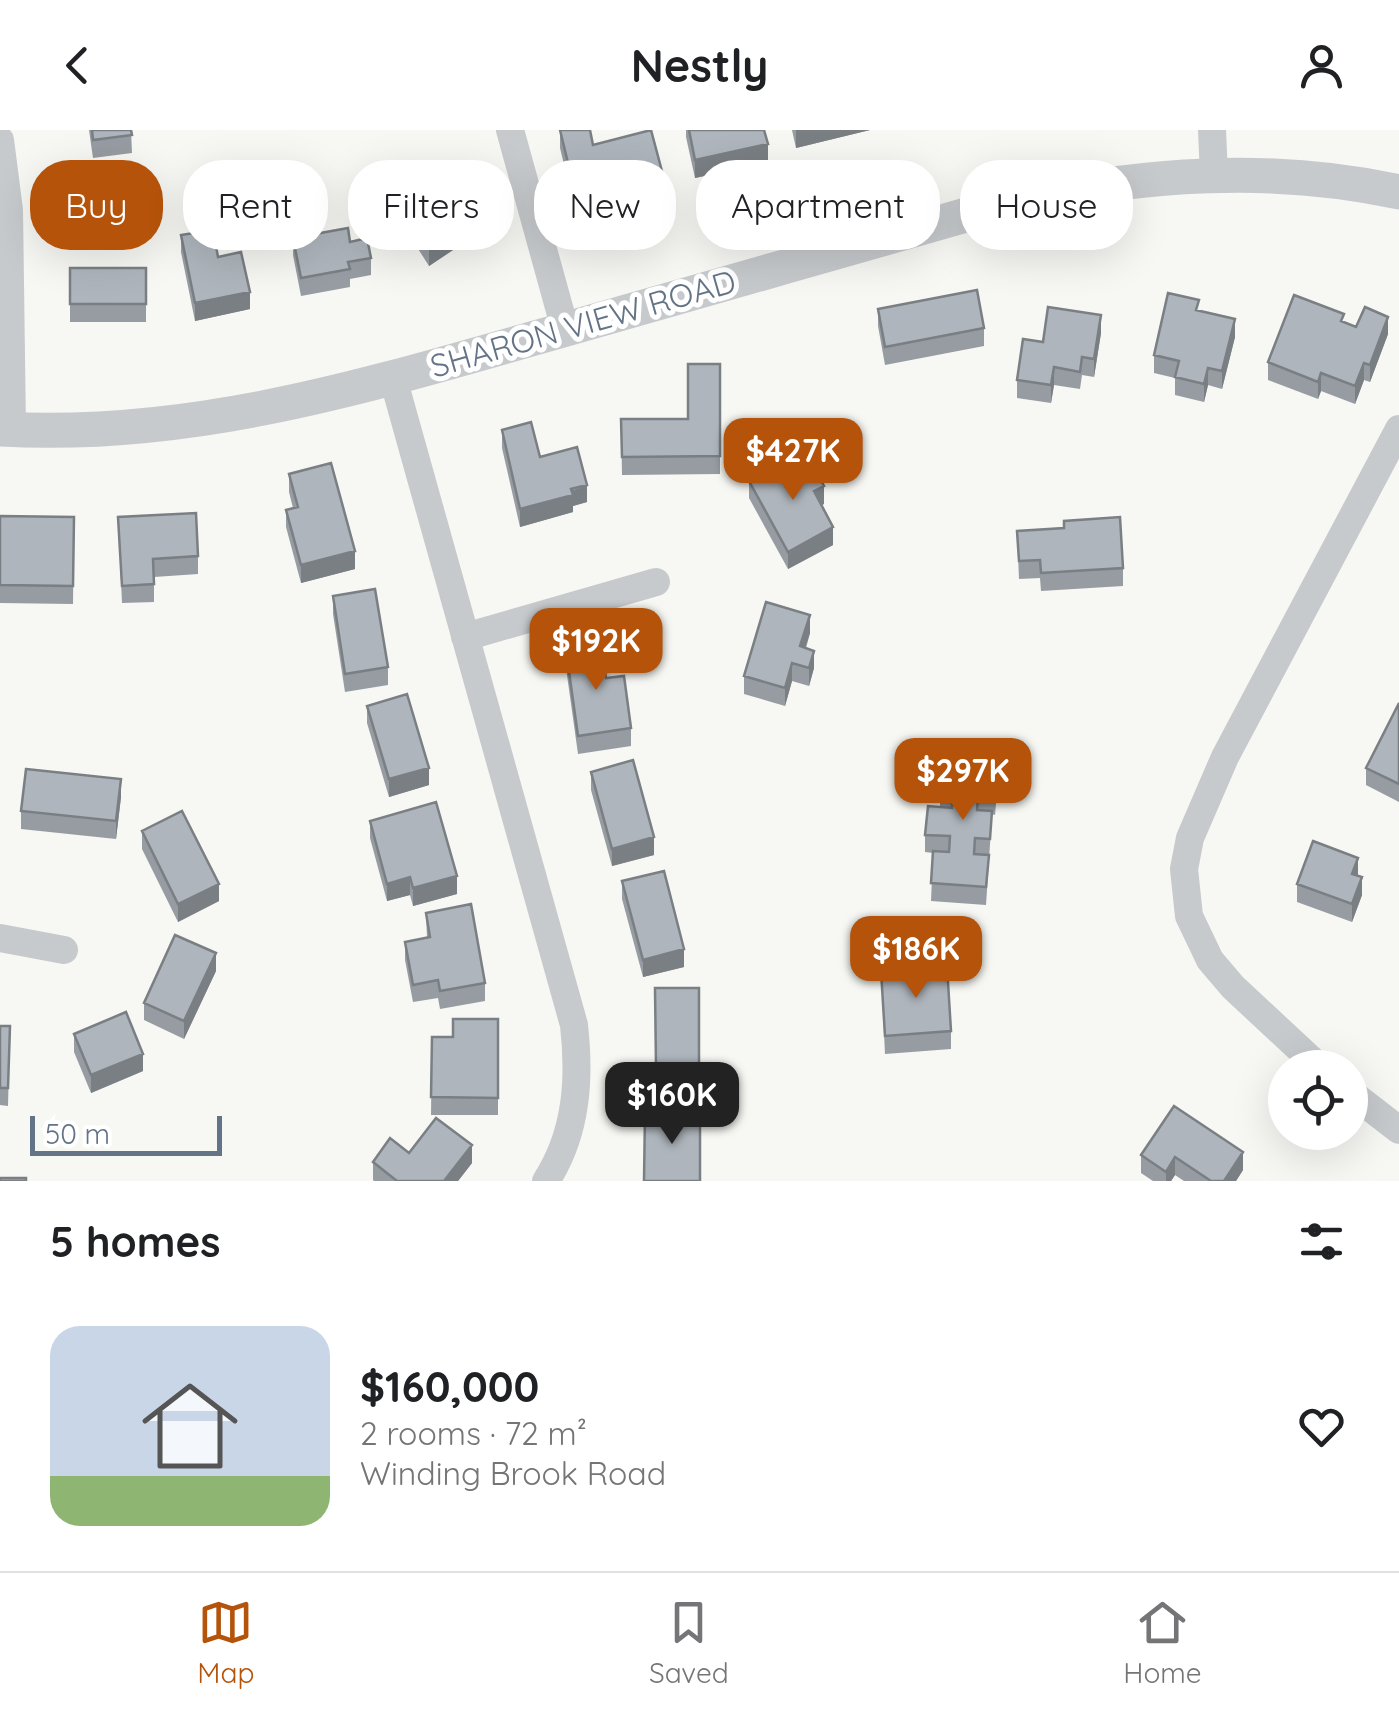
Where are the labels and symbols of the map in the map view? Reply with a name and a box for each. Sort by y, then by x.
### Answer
street label: SHARON VIEW ROAD [425,260,740,386]
pin: $427K [723,418,863,503]
pin: $192K [526,608,666,693]
pin: $297K [893,738,1033,823]
pin: $186K [846,916,986,1001]
pin: $160K [602,1062,742,1147]
scale bar [30,1111,222,1156]

